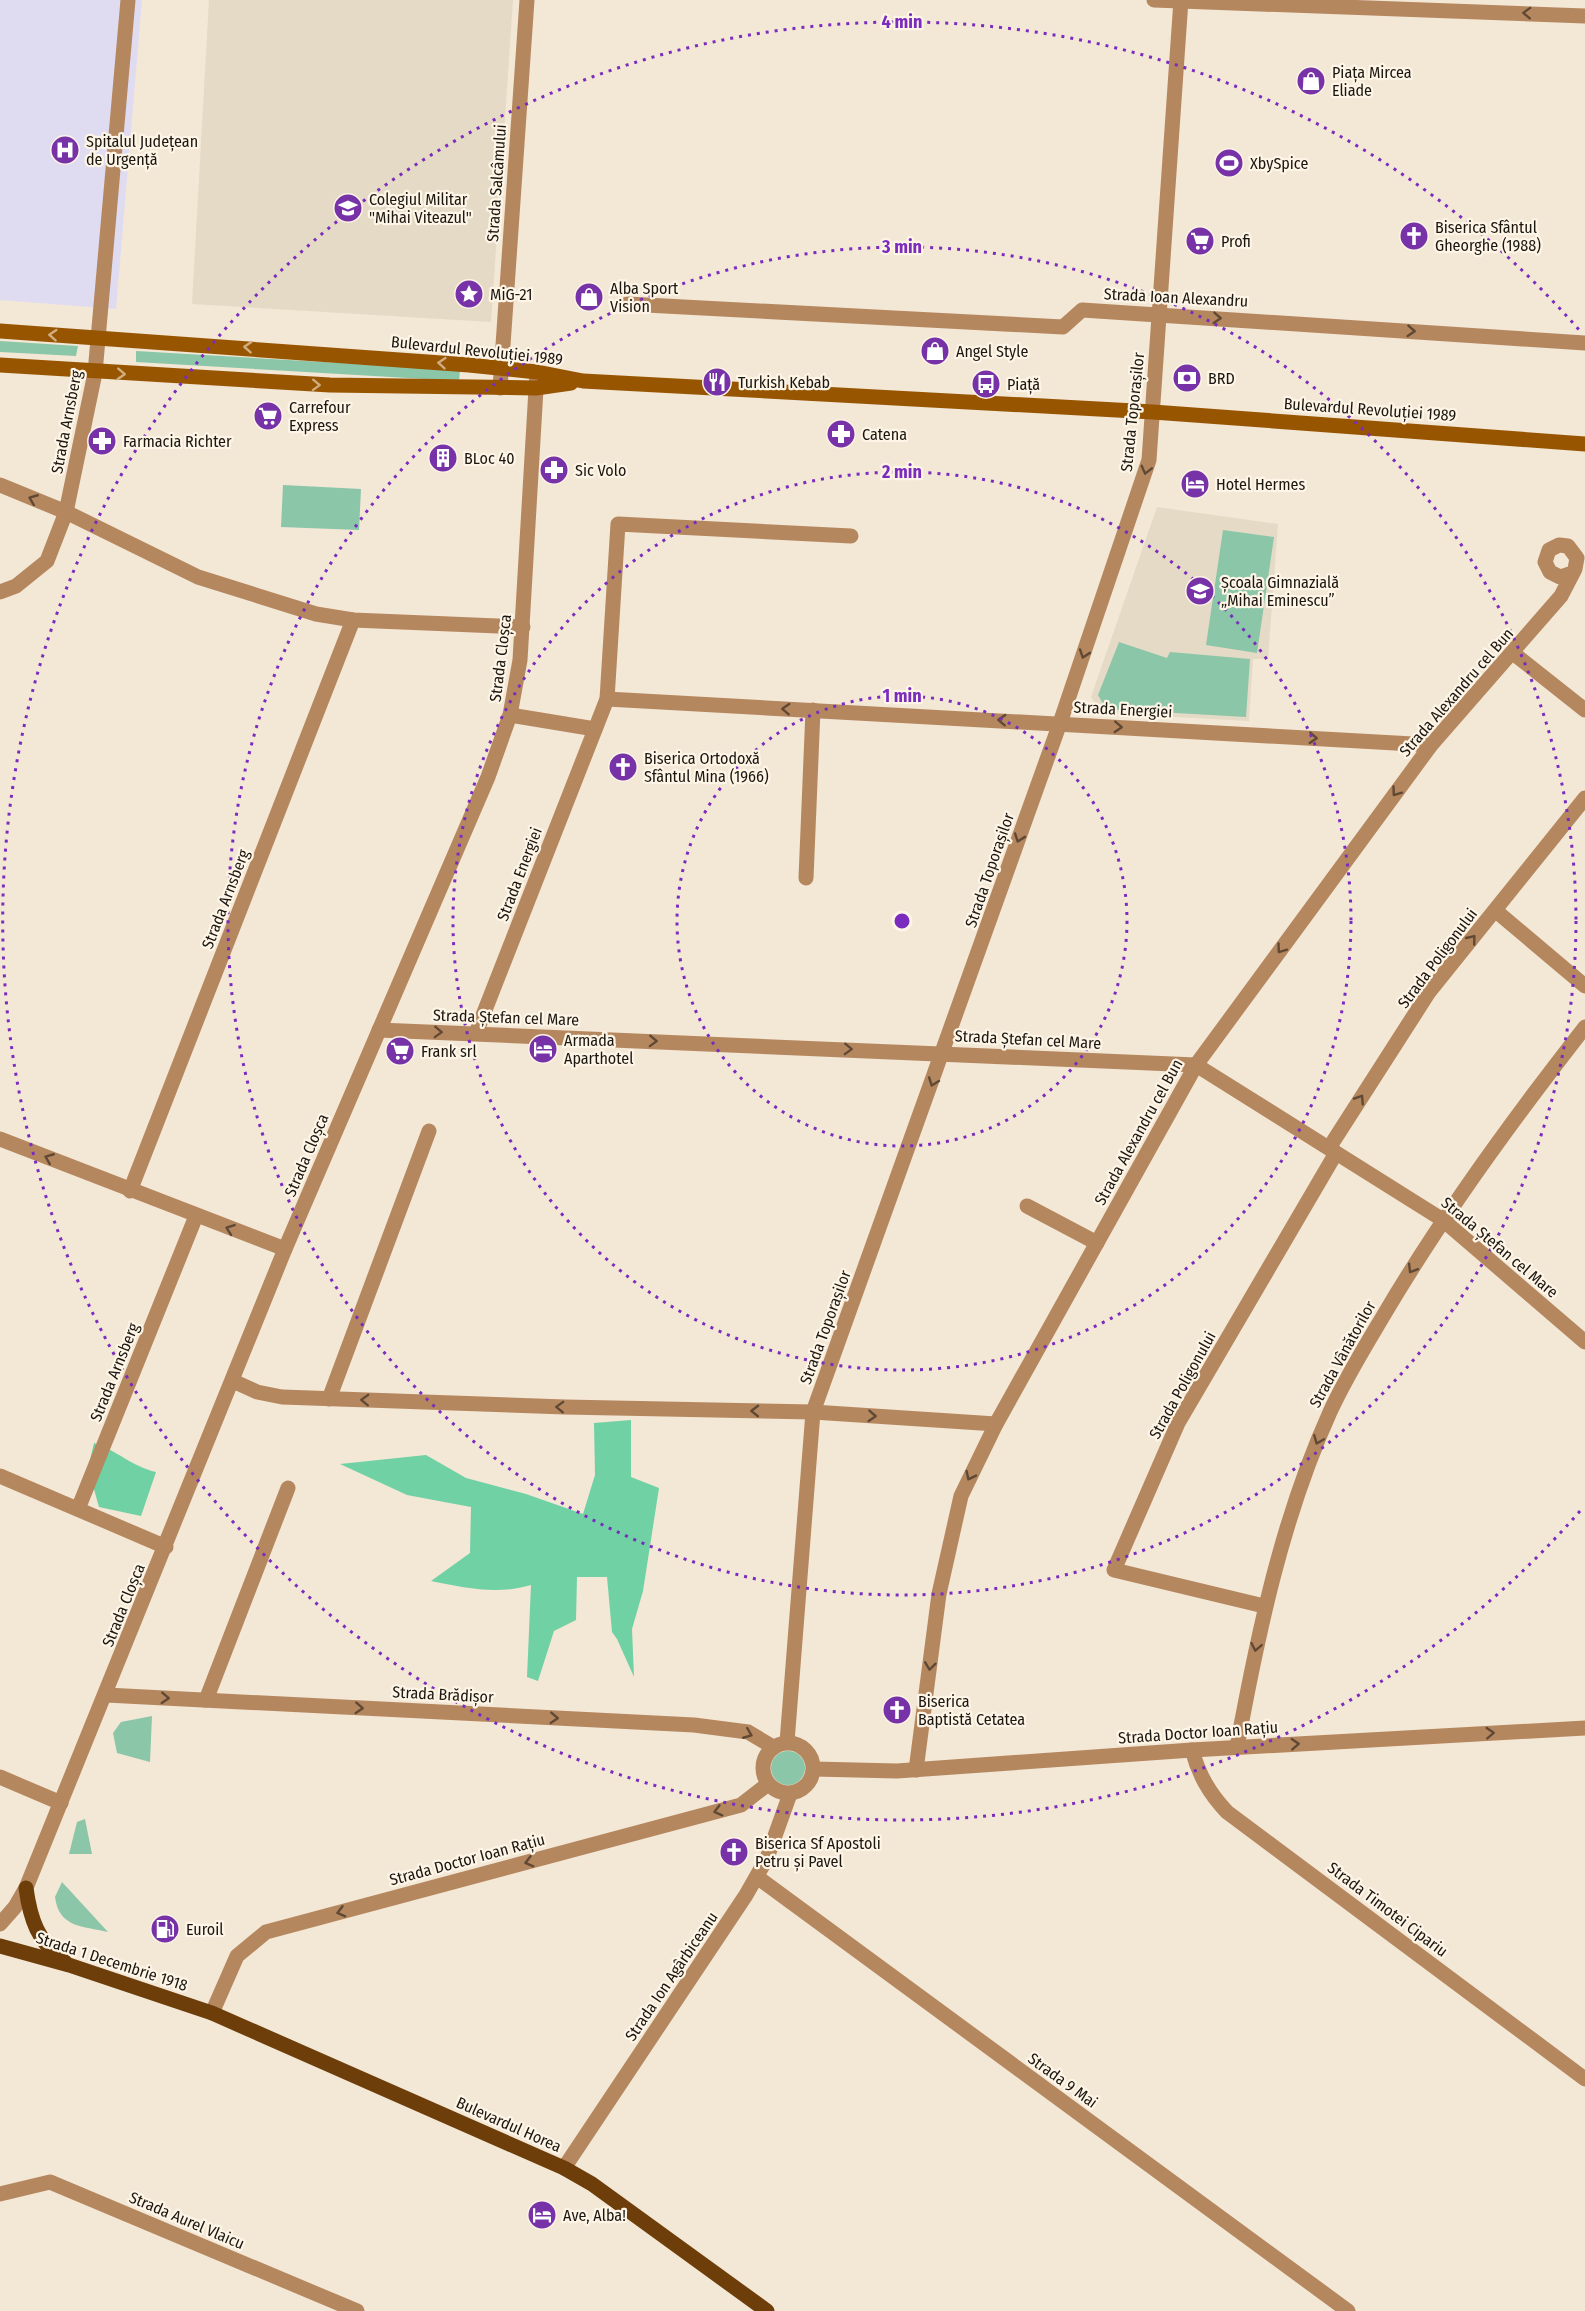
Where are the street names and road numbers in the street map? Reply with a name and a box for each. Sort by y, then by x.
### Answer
street label: Strada Salcâmului [483,124,510,242]
street label: Strada Ioan Alexandru [1103,284,1249,311]
street label: Bulevardul Revoluției 1989 [390,332,564,370]
street label: Strada Toporașilor [1117,351,1149,473]
street label: Strada Arnsberg [47,368,86,475]
street label: Bulevardul Revoluției 1989 [1283,394,1457,426]
street label: Strada Cloșca [486,613,516,703]
street label: Strada Alexandru cel Bun [1395,624,1517,760]
street label: Strada Energiei [1073,697,1173,722]
street label: Strada Toporașilor [961,810,1019,930]
street label: Strada Energiei [493,825,546,924]
street label: Strada Arnsberg [198,846,253,952]
street label: Strada Poligonului [1394,905,1481,1012]
street label: Strada Ștefan cel Mare [432,1005,580,1031]
street label: Strada Ștefan cel Mare [954,1026,1102,1054]
street label: Strada Alexandru cel Bun [1090,1056,1186,1209]
street label: Strada Cloșca [280,1111,333,1200]
street label: Strada Ștefan cel Mare [1437,1193,1562,1303]
street label: Strada Toporașilor [796,1267,856,1387]
street label: Strada Vânătorilor [1305,1297,1380,1411]
street label: Strada Arnsberg [86,1320,143,1424]
street label: Strada Poligonului [1145,1328,1220,1442]
street label: Strada Cloșca [98,1561,150,1650]
street label: Strada Brădișor [392,1682,495,1708]
street label: Strada Doctor Ioan Rațiu [1118,1717,1279,1749]
street label: Strada Doctor Ioan Rațiu [387,1830,547,1890]
street label: Strada Timotei Cipariu [1324,1858,1452,1961]
street label: Strada Ion Agârbiceanu [621,1908,722,2044]
street label: Strada 1 Decembrie 1918 [34,1928,190,1995]
street label: Strada 9 Mai [1024,2049,1101,2112]
street label: Bulevardul Horea [453,2093,564,2156]
street label: Strada Aurel Vlaicu [126,2188,247,2253]

